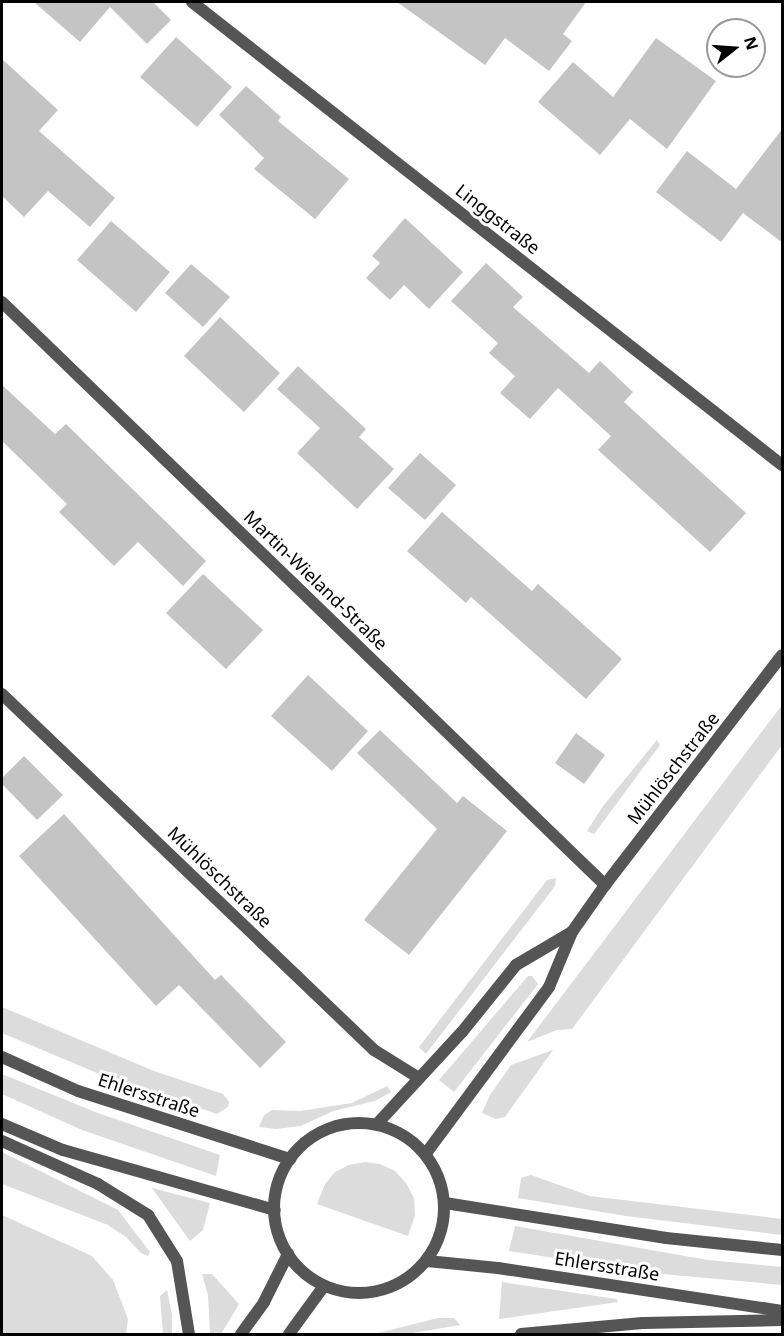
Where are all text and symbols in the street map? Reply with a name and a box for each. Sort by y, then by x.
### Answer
north arrow [706,18,766,78]
text: N [739,34,764,53]
street label: Linggstraße [452,179,544,259]
street label: Martin-Wieland-Straße [240,506,392,654]
street label: Mühlöschstraße [623,708,723,828]
street label: Mühlöschstraße [163,822,277,932]
street label: Ehlersstraße [95,1068,203,1122]
street label: Ehlersstraße [553,1247,661,1285]

